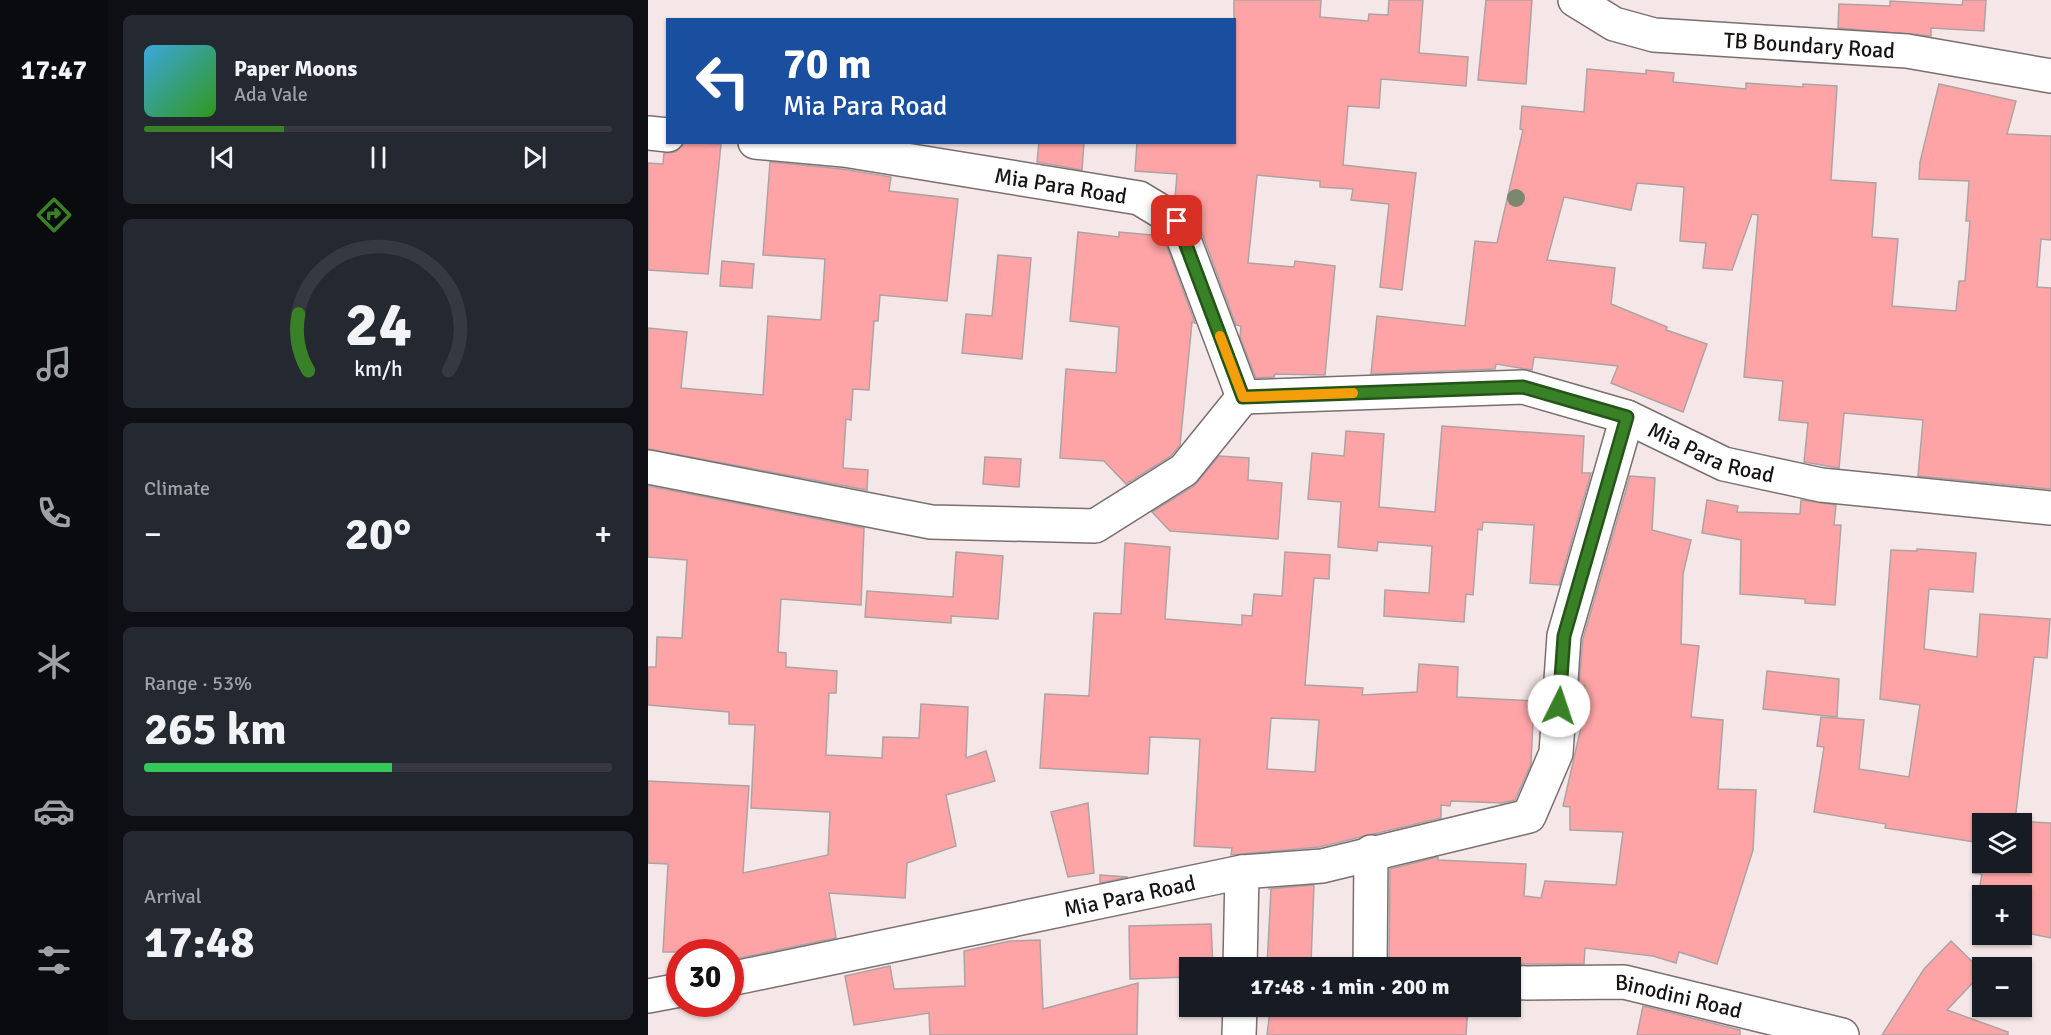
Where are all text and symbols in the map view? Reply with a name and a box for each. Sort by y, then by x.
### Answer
street label: TB Boundary Road [1723,26,1896,64]
text: 70 m [783,39,872,90]
icon: left [684,42,762,120]
text: 17:47 [21,54,87,87]
text: Paper Moons [234,55,357,82]
text: Ada Vale [234,82,308,107]
text: Mia Para Road [783,90,947,123]
icon: previous [206,141,239,174]
icon: pause [362,141,395,174]
icon: next [518,141,551,174]
street label: Mia Para Road [992,162,1129,210]
icon: directions [33,194,75,236]
pin [1151,195,1202,246]
icon: arrive [1160,204,1193,237]
text: 24 [344,286,412,363]
icon: music [33,343,75,385]
text: km/h [354,356,402,382]
street label: Mia Para Road [1643,416,1777,489]
text: Climate [144,476,210,501]
icon: phone [33,492,75,534]
text: 20° [345,507,411,562]
text: − [144,514,162,555]
text: + [594,514,612,555]
icon: climate [33,641,75,683]
text: Range · 53% [144,671,252,696]
position arrow [1527,674,1591,738]
text: 265 km [144,702,287,757]
icon: car [33,790,75,832]
map controls [1972,813,2032,1017]
button: layers [1972,813,2032,873]
street label: Mia Para Road [1061,869,1198,923]
text: Arrival [144,884,202,909]
button: + [1972,885,2032,945]
text: 17:48 [144,915,254,970]
icon: filters [33,939,75,981]
speed limit sign: 30 [666,939,744,1017]
button: − [1972,957,2032,1017]
street label: Binodini Road [1615,969,1745,1024]
text: 17:48 · 1 min · 200 m [1250,973,1450,1000]

